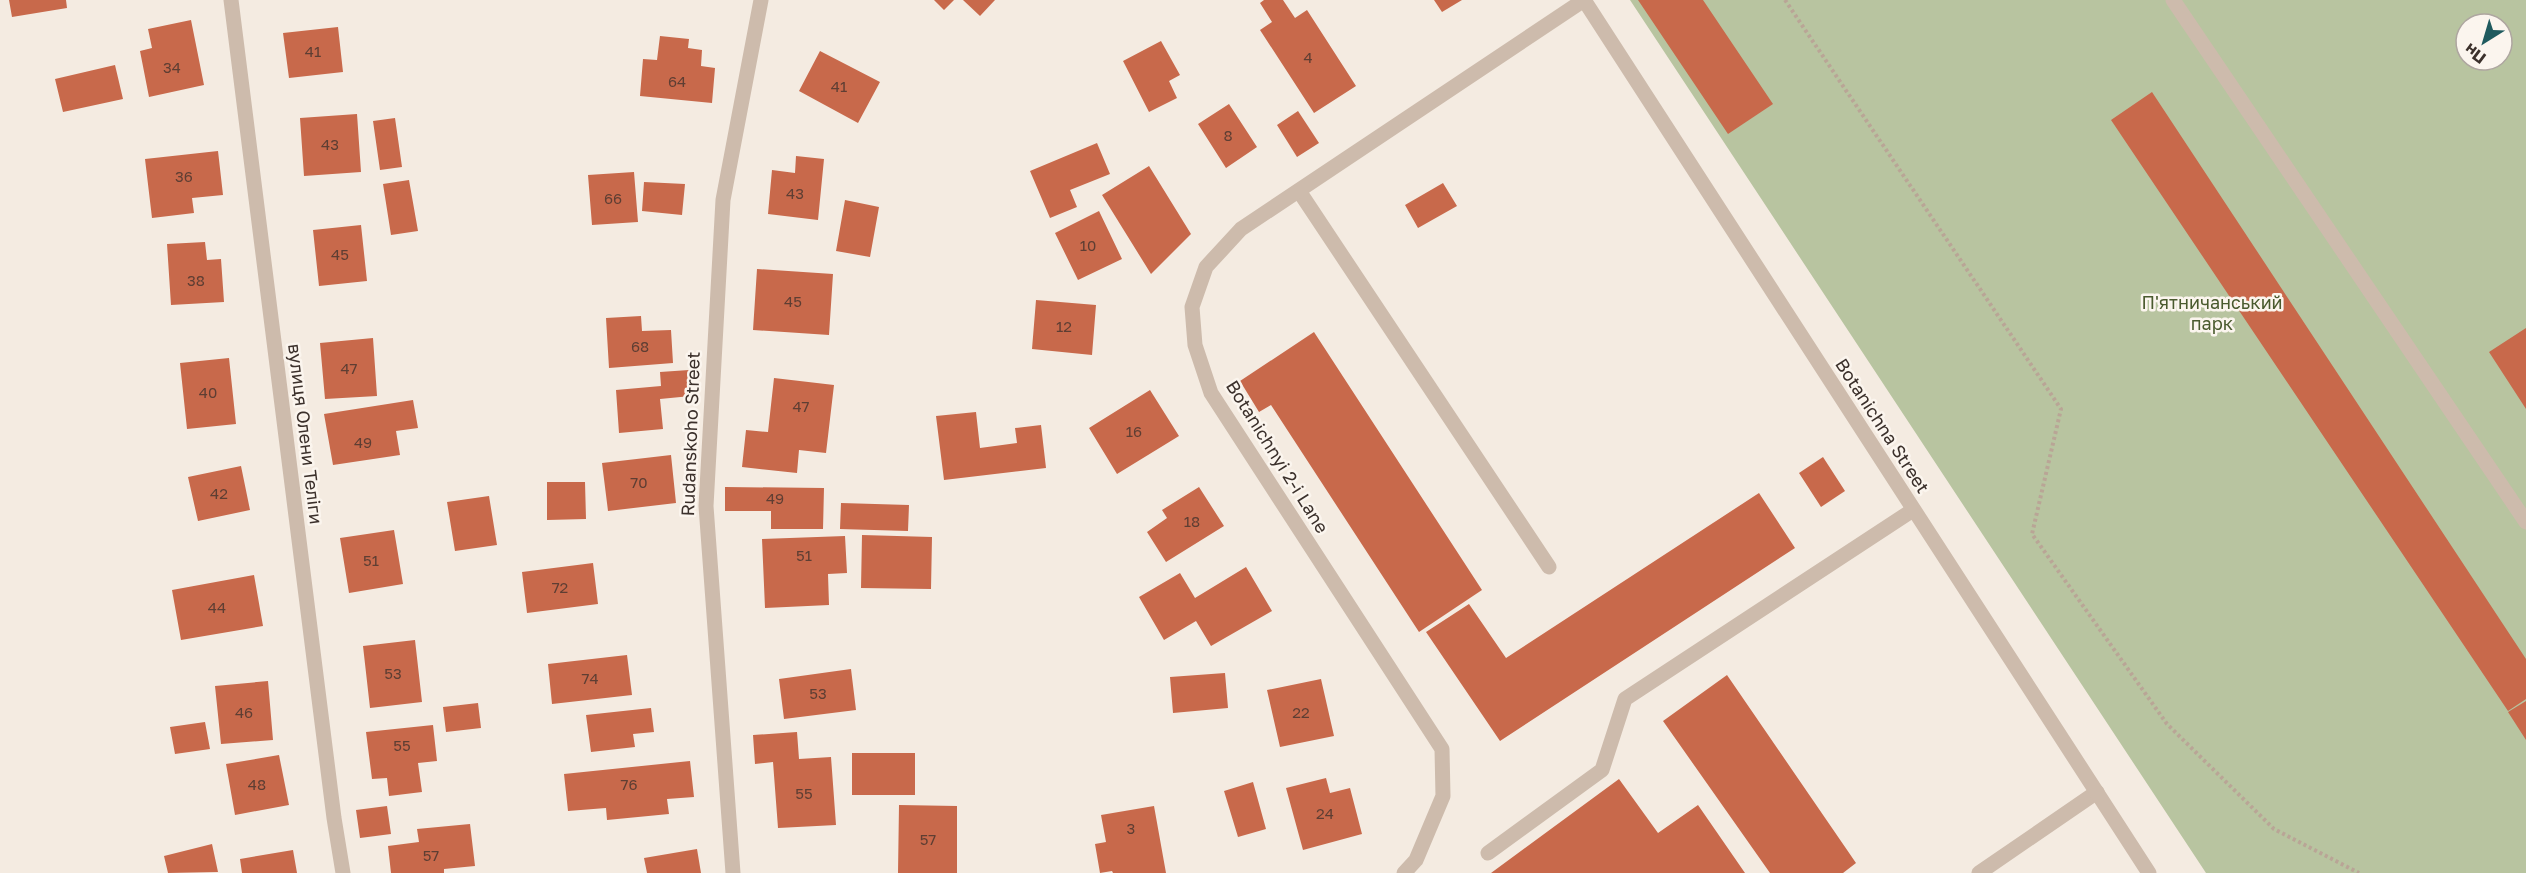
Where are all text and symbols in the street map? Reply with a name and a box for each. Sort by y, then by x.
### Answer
north arrow [2454,12,2514,72]
text: Пн [2460,39,2490,69]
house number: 41 [305,42,321,60]
house number: 4 [1303,48,1313,66]
house number: 34 [163,58,181,76]
house number: 64 [668,72,686,90]
house number: 41 [831,77,847,95]
house number: 8 [1223,126,1233,144]
house number: 43 [321,135,339,153]
house number: 36 [175,167,193,185]
house number: 43 [786,184,804,202]
house number: 66 [604,189,622,207]
house number: 10 [1080,236,1096,254]
house number: 45 [331,245,349,263]
house number: 38 [187,271,205,289]
park label: П'ятничанський парк [2141,291,2283,334]
house number: 45 [784,292,802,310]
house number: 12 [1056,317,1072,335]
house number: 68 [631,337,649,355]
street label: вулиця Олени Теліги [284,342,328,525]
street label: Rudanskoho Street [676,351,704,517]
street label: Botanichna Street [1831,354,1935,497]
house number: 47 [340,359,358,377]
street label: Botanichnyi 2-i Lane [1222,376,1334,537]
house number: 40 [199,383,217,401]
house number: 47 [792,397,810,415]
house number: 16 [1126,422,1142,440]
house number: 49 [354,433,372,451]
house number: 70 [630,473,648,491]
house number: 42 [210,484,228,502]
house number: 49 [766,489,784,507]
house number: 18 [1184,512,1200,530]
house number: 51 [796,546,812,564]
house number: 51 [363,551,379,569]
house number: 72 [552,578,568,596]
house number: 44 [208,598,226,616]
house number: 53 [384,664,402,682]
house number: 74 [581,669,599,687]
house number: 53 [809,684,827,702]
house number: 46 [235,703,253,721]
house number: 22 [1292,703,1310,721]
house number: 55 [393,736,411,754]
house number: 48 [248,775,266,793]
house number: 76 [620,775,638,793]
house number: 55 [795,784,813,802]
house number: 24 [1316,804,1334,822]
house number: 3 [1127,819,1135,837]
house number: 57 [920,830,936,848]
house number: 57 [423,846,439,864]

